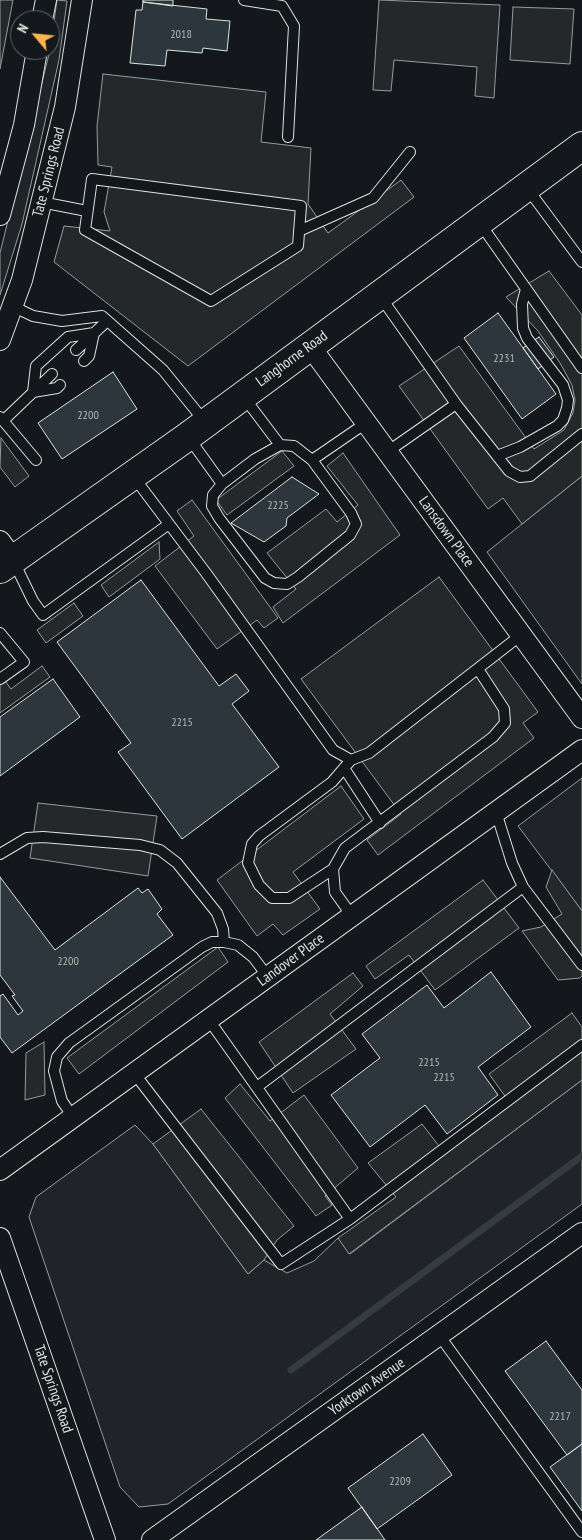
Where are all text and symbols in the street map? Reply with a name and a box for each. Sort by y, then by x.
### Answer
north arrow [10,10,60,60]
text: N [13,21,32,36]
house number: 2018 [170,28,192,42]
street label: Tate Springs Road [29,125,69,219]
street label: Langhorne Road [253,327,331,391]
house number: 2231 [493,352,515,366]
house number: 2200 [77,409,99,423]
street label: Lansdown Place [414,493,478,571]
house number: 2225 [267,499,289,513]
house number: 2215 [171,716,193,730]
street label: Landover Place [254,930,328,990]
house number: 2200 [57,955,79,969]
house number: 2215 [418,1056,440,1070]
house number: 2215 [433,1071,455,1085]
street label: Tate Springs Road [30,1343,76,1435]
street label: Yorktown Avenue [325,1354,409,1420]
house number: 2217 [549,1410,571,1424]
house number: 2209 [389,1475,411,1489]

